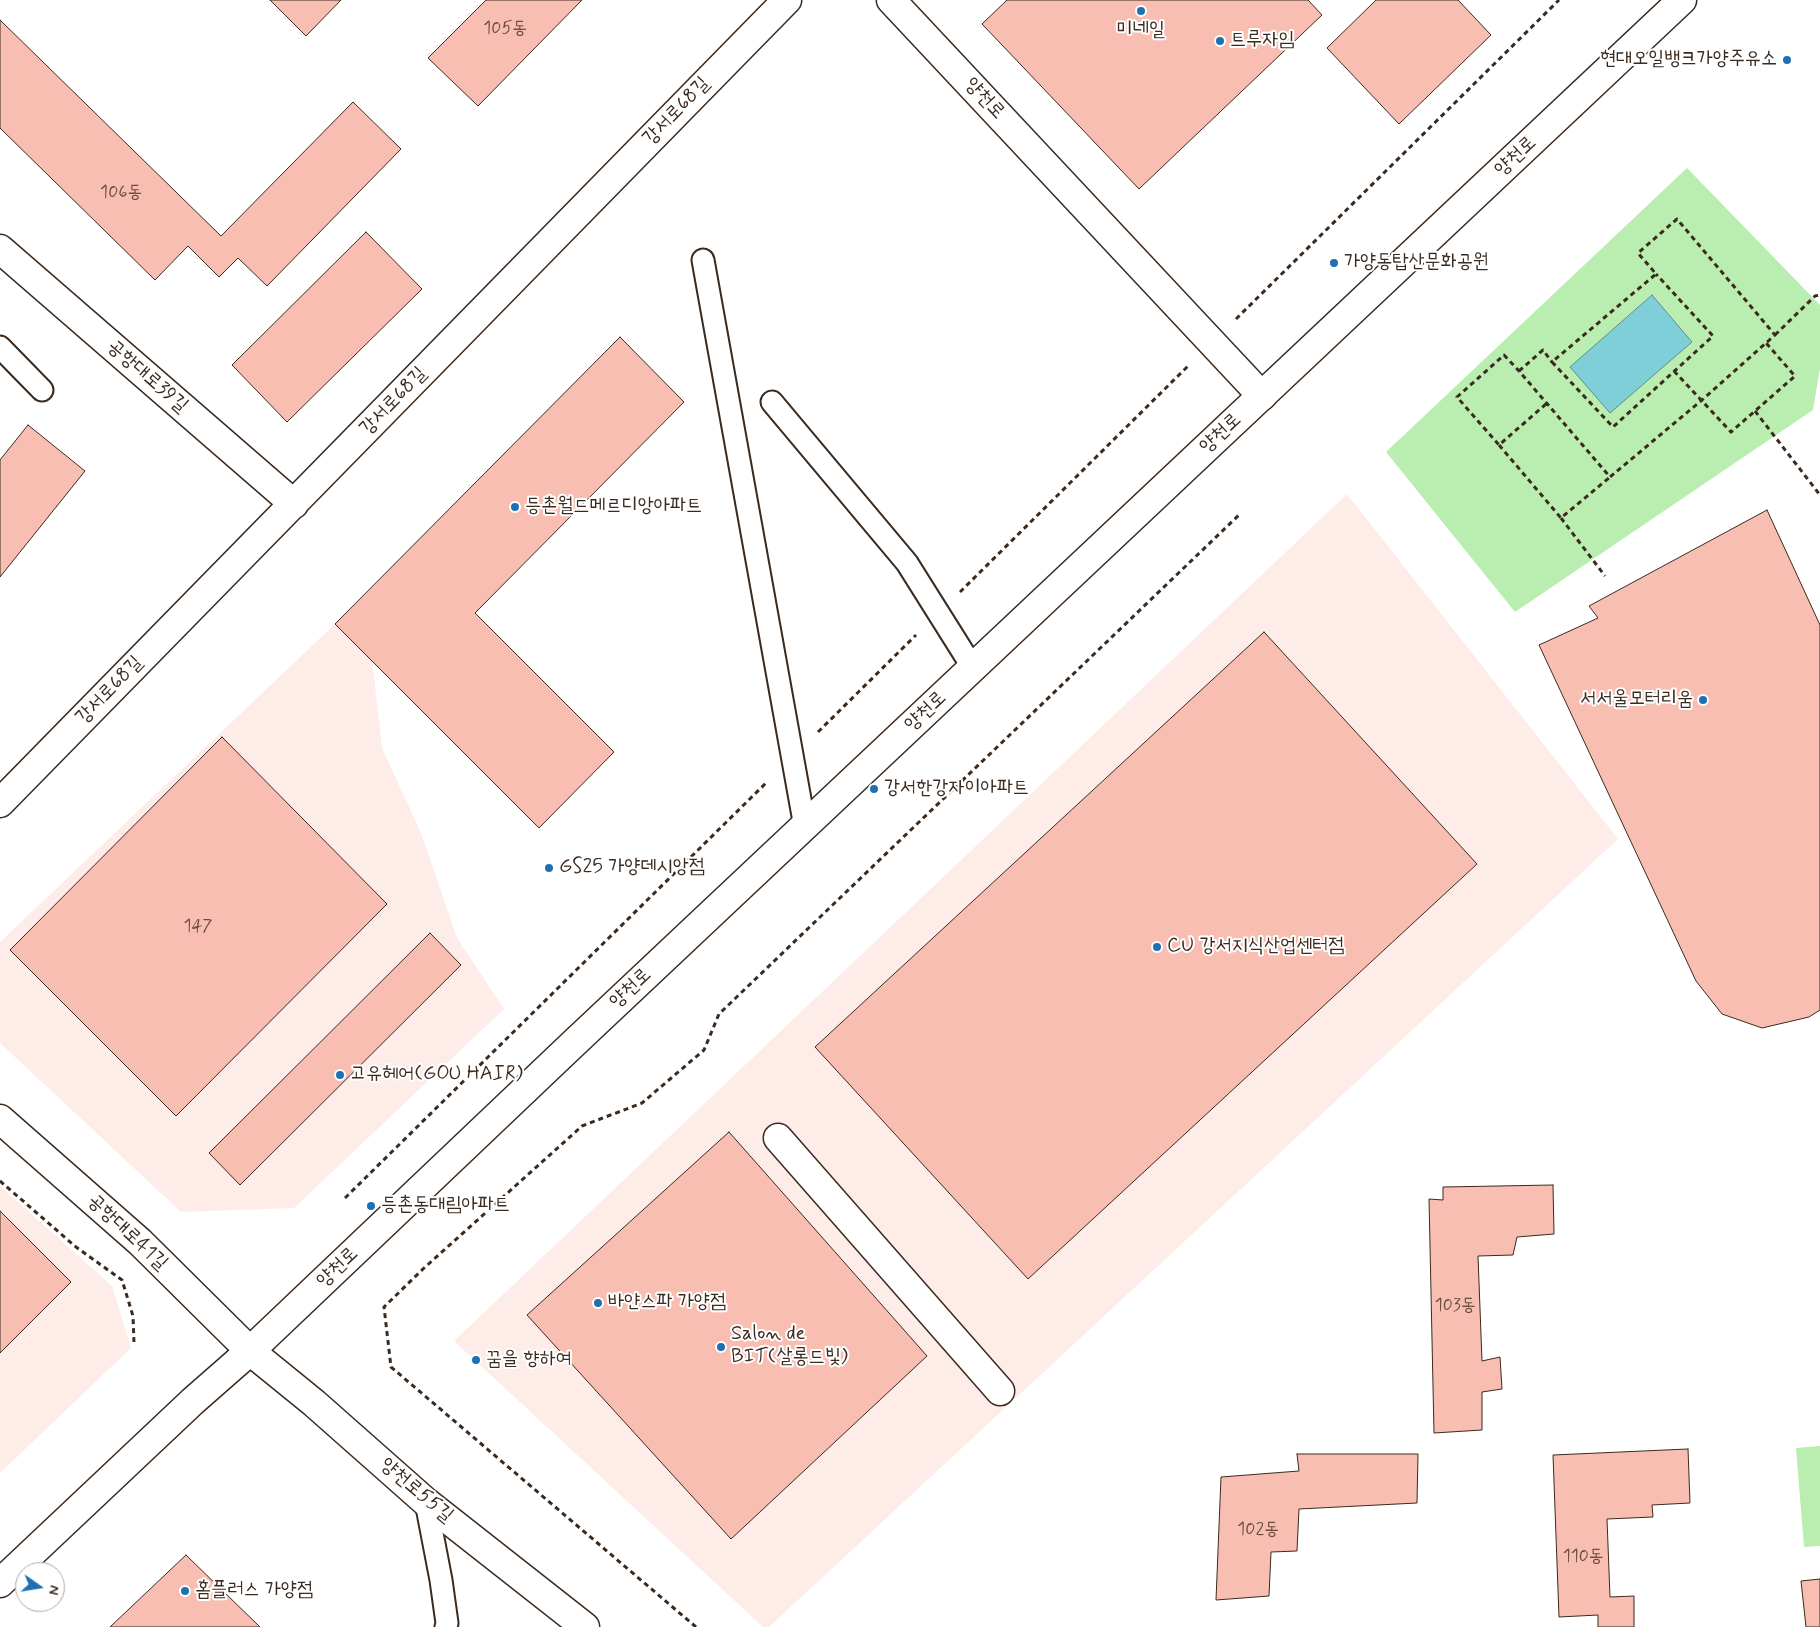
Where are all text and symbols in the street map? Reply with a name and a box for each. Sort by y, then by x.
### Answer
marker: 미네일 [1135,5,1147,17]
house number: 105동 [483,18,527,40]
place label: 미네일 [1117,19,1165,43]
place label: 트루자임 [1230,29,1294,53]
marker: 트루자임 [1214,35,1226,47]
place label: 현대오일뱅크가양주유소 [1600,48,1777,72]
marker: 현대오일뱅크가양주유소 [1781,54,1793,66]
street label: 강서로68길 [639,73,715,151]
street label: 양천로 [959,73,1009,125]
street label: 양천로 [1490,132,1542,182]
house number: 106동 [100,182,142,204]
place label: 가양동탑산문화공원 [1344,251,1489,275]
marker: 가양동탑산문화공원 [1328,257,1340,269]
street label: 공항대로39길 [102,335,192,419]
street label: 강서로68길 [356,363,432,441]
street label: 양천로 [1195,409,1247,459]
place label: 등촌월드메르디앙아파트 [525,495,702,519]
marker: 등촌월드메르디앙아파트 [509,501,521,513]
street label: 강서로68길 [72,652,148,730]
street label: 양천로 [900,687,952,737]
place label: 서서울모터리움 [1580,688,1693,712]
marker: 서서울모터리움 [1697,694,1709,706]
place label: 강서한강자이아파트 [884,777,1029,801]
marker: 강서한강자이아파트 [868,783,880,795]
place label: GS25 가양데시앙점 [559,856,705,880]
marker: GS25 가양데시앙점 [543,862,555,874]
house number: 147 [183,916,213,938]
place label: CU 강서지식산업센터점 [1167,935,1344,959]
marker: CU 강서지식산업센터점 [1151,941,1163,953]
street label: 양천로 [605,964,657,1014]
place label: 고유헤어(GOU HAIR) [350,1063,523,1087]
marker: 고유헤어(GOU HAIR) [334,1069,346,1081]
street label: 공항대로41길 [82,1190,172,1276]
place label: 등촌동대림아파트 [381,1194,510,1218]
marker: 등촌동대림아파트 [365,1200,377,1212]
street label: 양천로 [312,1243,364,1293]
place label: 바얀스파 가양점 [608,1291,726,1315]
house number: 103동 [1435,1295,1475,1317]
marker: 바얀스파 가양점 [592,1297,604,1309]
place label: Salon de BIT(살롱드빛) [731,1323,848,1370]
marker: Salon de BIT(살롱드빛) [715,1341,727,1353]
place label: 꿈을 향하여 [486,1348,572,1372]
marker: 꿈을 향하여 [470,1354,482,1366]
street label: 양천로55길 [374,1453,458,1529]
house number: 102동 [1237,1519,1279,1541]
house number: 110동 [1563,1546,1603,1568]
north arrow [15,1562,65,1612]
place label: 홈플러스 가양점 [195,1579,313,1603]
text: N [44,1584,63,1597]
marker: 홈플러스 가양점 [179,1585,191,1597]

